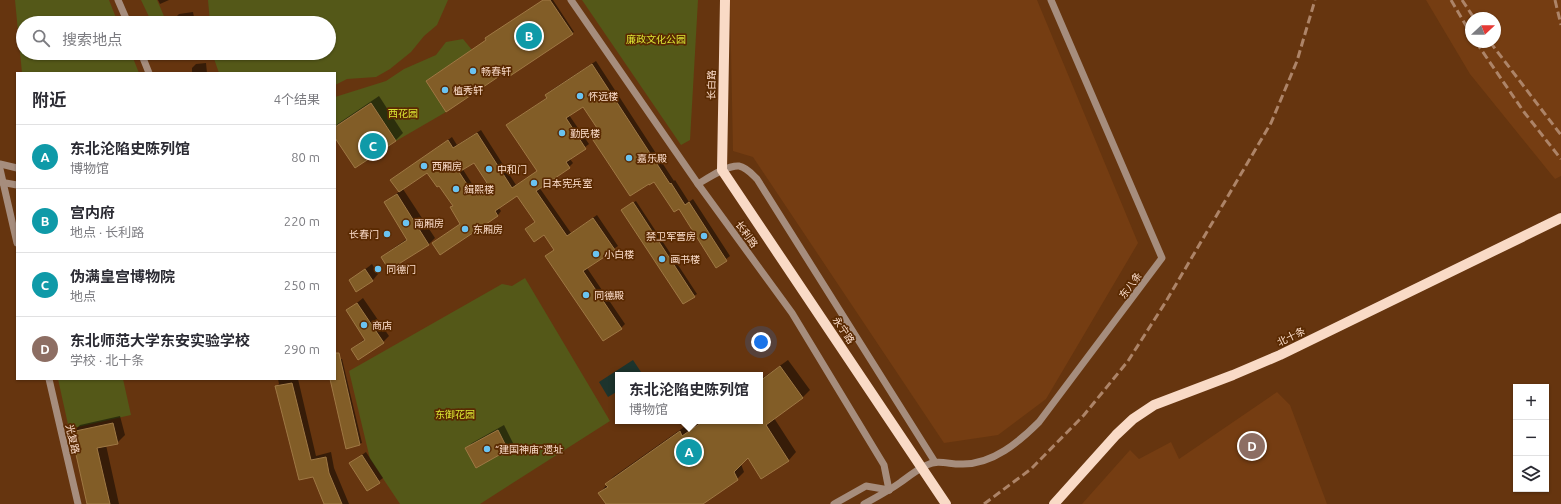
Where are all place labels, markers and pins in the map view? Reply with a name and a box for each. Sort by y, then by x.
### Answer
pin: B [516,21,542,51]
marker: 畅春轩 [468,66,478,76]
place label: 畅春轩 [481,66,511,77]
marker: 植秀轩 [440,85,450,95]
place label: 植秀轩 [453,85,483,96]
marker: 怀远楼 [575,91,585,101]
place label: 怀远楼 [588,91,618,102]
marker: 勤民楼 [557,128,567,138]
place label: 勤民楼 [570,128,600,139]
pin: C [360,131,386,161]
marker: 嘉乐殿 [624,153,634,163]
place label: 嘉乐殿 [637,153,667,164]
marker: 西厢房 [419,161,429,171]
place label: 西厢房 [432,161,462,172]
marker: 中和门 [484,164,494,174]
place label: 中和门 [497,164,527,175]
marker: 日本宪兵室 [529,178,539,188]
place label: 日本宪兵室 [542,178,592,189]
marker: 緝熙楼 [451,184,461,194]
place label: 緝熙楼 [464,184,494,195]
marker: 南厢房 [401,218,411,228]
place label: 南厢房 [414,218,444,229]
marker: 东厢房 [460,224,470,234]
place label: 东厢房 [473,224,503,235]
place label: 长春门 [349,229,379,240]
marker: 长春门 [382,229,392,239]
place label: 禁卫军营房 [646,231,696,242]
marker: 禁卫军营房 [699,231,709,241]
marker: 小白楼 [591,249,601,259]
place label: 小白楼 [604,249,634,260]
marker: 画书楼 [657,254,667,264]
place label: 画书楼 [670,254,700,265]
marker: 同德门 [373,264,383,274]
place label: 同德门 [386,264,416,275]
marker: 同德殿 [581,290,591,300]
place label: 同德殿 [594,290,624,301]
marker: 商店 [359,320,369,330]
place label: 商店 [372,320,392,331]
pin: D [1239,431,1265,461]
pin: A [676,437,702,467]
marker: “建国神庙”遗址 [482,444,492,454]
place label: “建国神庙”遗址 [495,444,563,455]

